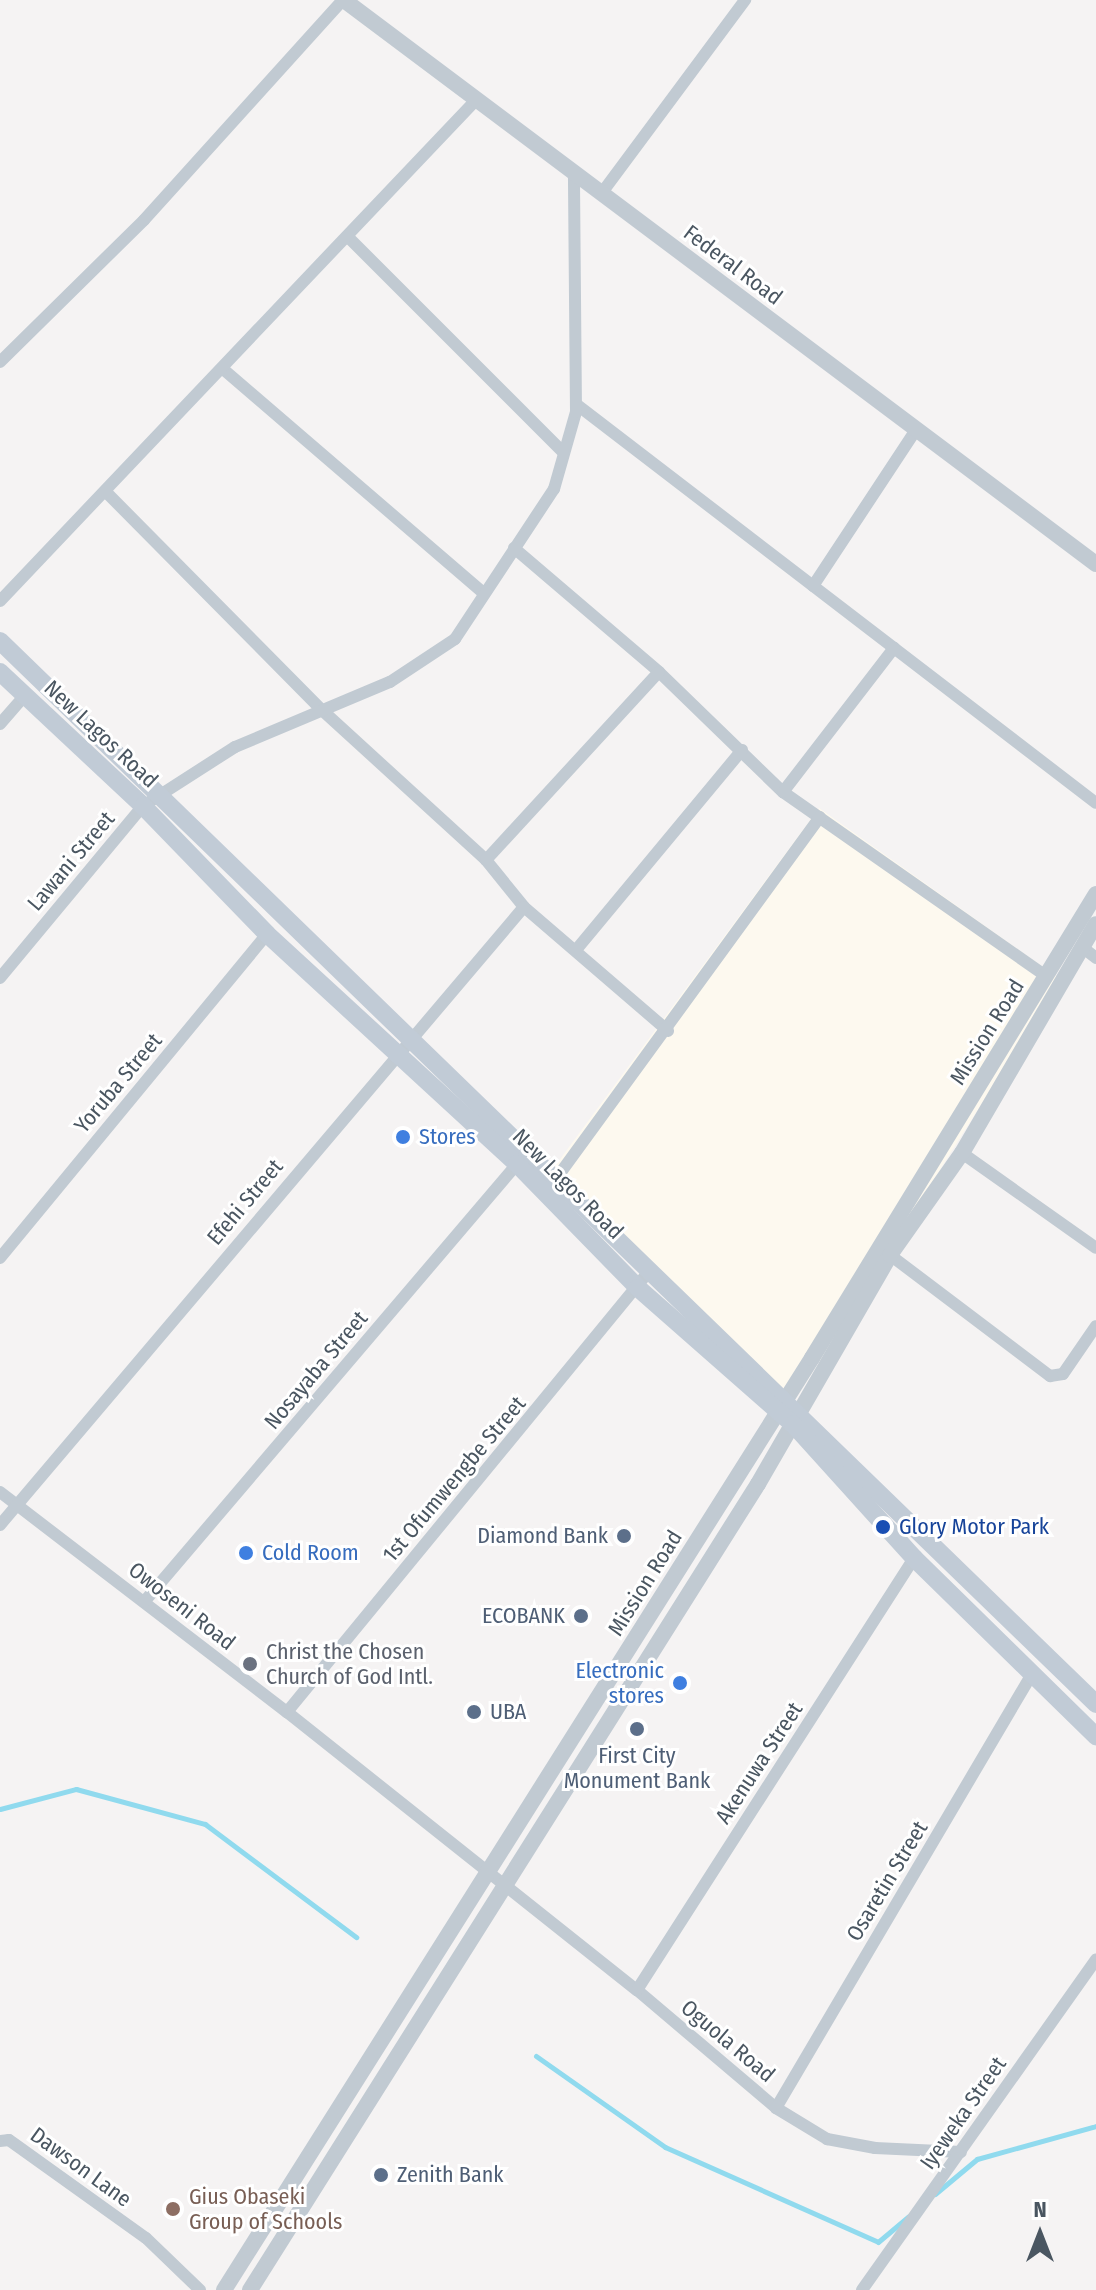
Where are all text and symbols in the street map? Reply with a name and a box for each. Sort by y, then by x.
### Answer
street label: Federal Road [679,219,787,311]
street label: New Lagos Road [39,675,163,793]
street label: Lawani Street [22,806,120,916]
street label: Mission Road [944,974,1030,1090]
street label: Yoruba Street [69,1028,167,1138]
street label: New Lagos Road [507,1123,629,1245]
place label: Stores [419,1124,476,1150]
marker: Stores [394,1128,412,1146]
street label: Efehi Street [202,1154,288,1250]
street label: Nosayaba Street [259,1305,373,1435]
street label: 1st Ofumwengbe Street [377,1391,531,1567]
place label: Glory Motor Park [899,1514,1049,1540]
marker: Glory Motor Park [874,1518,892,1536]
place label: Diamond Bank [477,1523,608,1549]
street label: Mission Road [602,1525,688,1641]
marker: Diamond Bank [615,1527,633,1545]
place label: Cold Room [262,1540,359,1566]
marker: Cold Room [237,1544,255,1562]
street label: Owoseni Road [123,1556,241,1656]
place label: ECOBANK [482,1603,565,1629]
marker: ECOBANK [572,1607,590,1625]
place label: Christ the Chosen Church of God Intl. [266,1638,433,1690]
marker: Christ the Chosen Church of God Intl. [241,1655,259,1673]
place label: Electronic stores [575,1657,664,1708]
marker: Electronic stores [671,1674,689,1692]
street label: Akenuwa Street [710,1697,808,1829]
place label: UBA [490,1699,526,1725]
marker: UBA [465,1703,483,1721]
marker: First City Monument Bank [628,1720,646,1738]
place label: First City Monument Bank [564,1742,710,1794]
street label: Osaretin Street [841,1816,933,1946]
street label: Oguola Road [676,1994,780,2088]
street label: Iyeweka Street [914,2052,1012,2174]
street label: Dawson Lane [25,2122,137,2212]
place label: Zenith Bank [397,2162,504,2188]
marker: Zenith Bank [372,2166,390,2184]
place label: Gius Obaseki Group of Schools [189,2183,342,2234]
north arrow [1000,2194,1080,2274]
text: N [1033,2196,1047,2223]
marker: Gius Obaseki Group of Schools [164,2200,182,2218]

